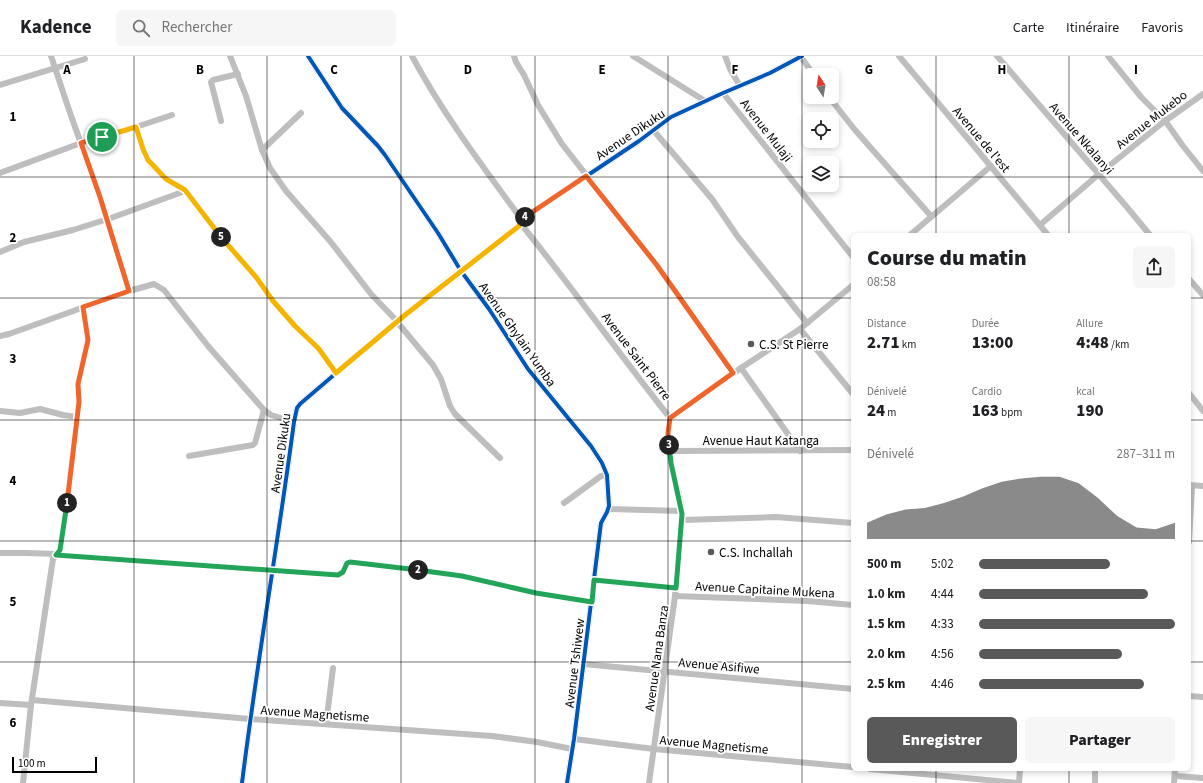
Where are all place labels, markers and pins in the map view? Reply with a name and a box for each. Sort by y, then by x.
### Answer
pin [85,120,119,154]
pin: 4 [515,207,535,227]
pin: 5 [211,227,231,247]
place label: C.S. St Pierre [759,336,828,354]
marker: C.S. St Pierre [746,339,756,349]
pin: 3 [659,435,679,455]
pin: 1 [57,493,77,513]
place label: C.S. Inchallah [719,544,793,562]
marker: C.S. Inchallah [706,547,716,557]
pin: 2 [408,560,428,580]

